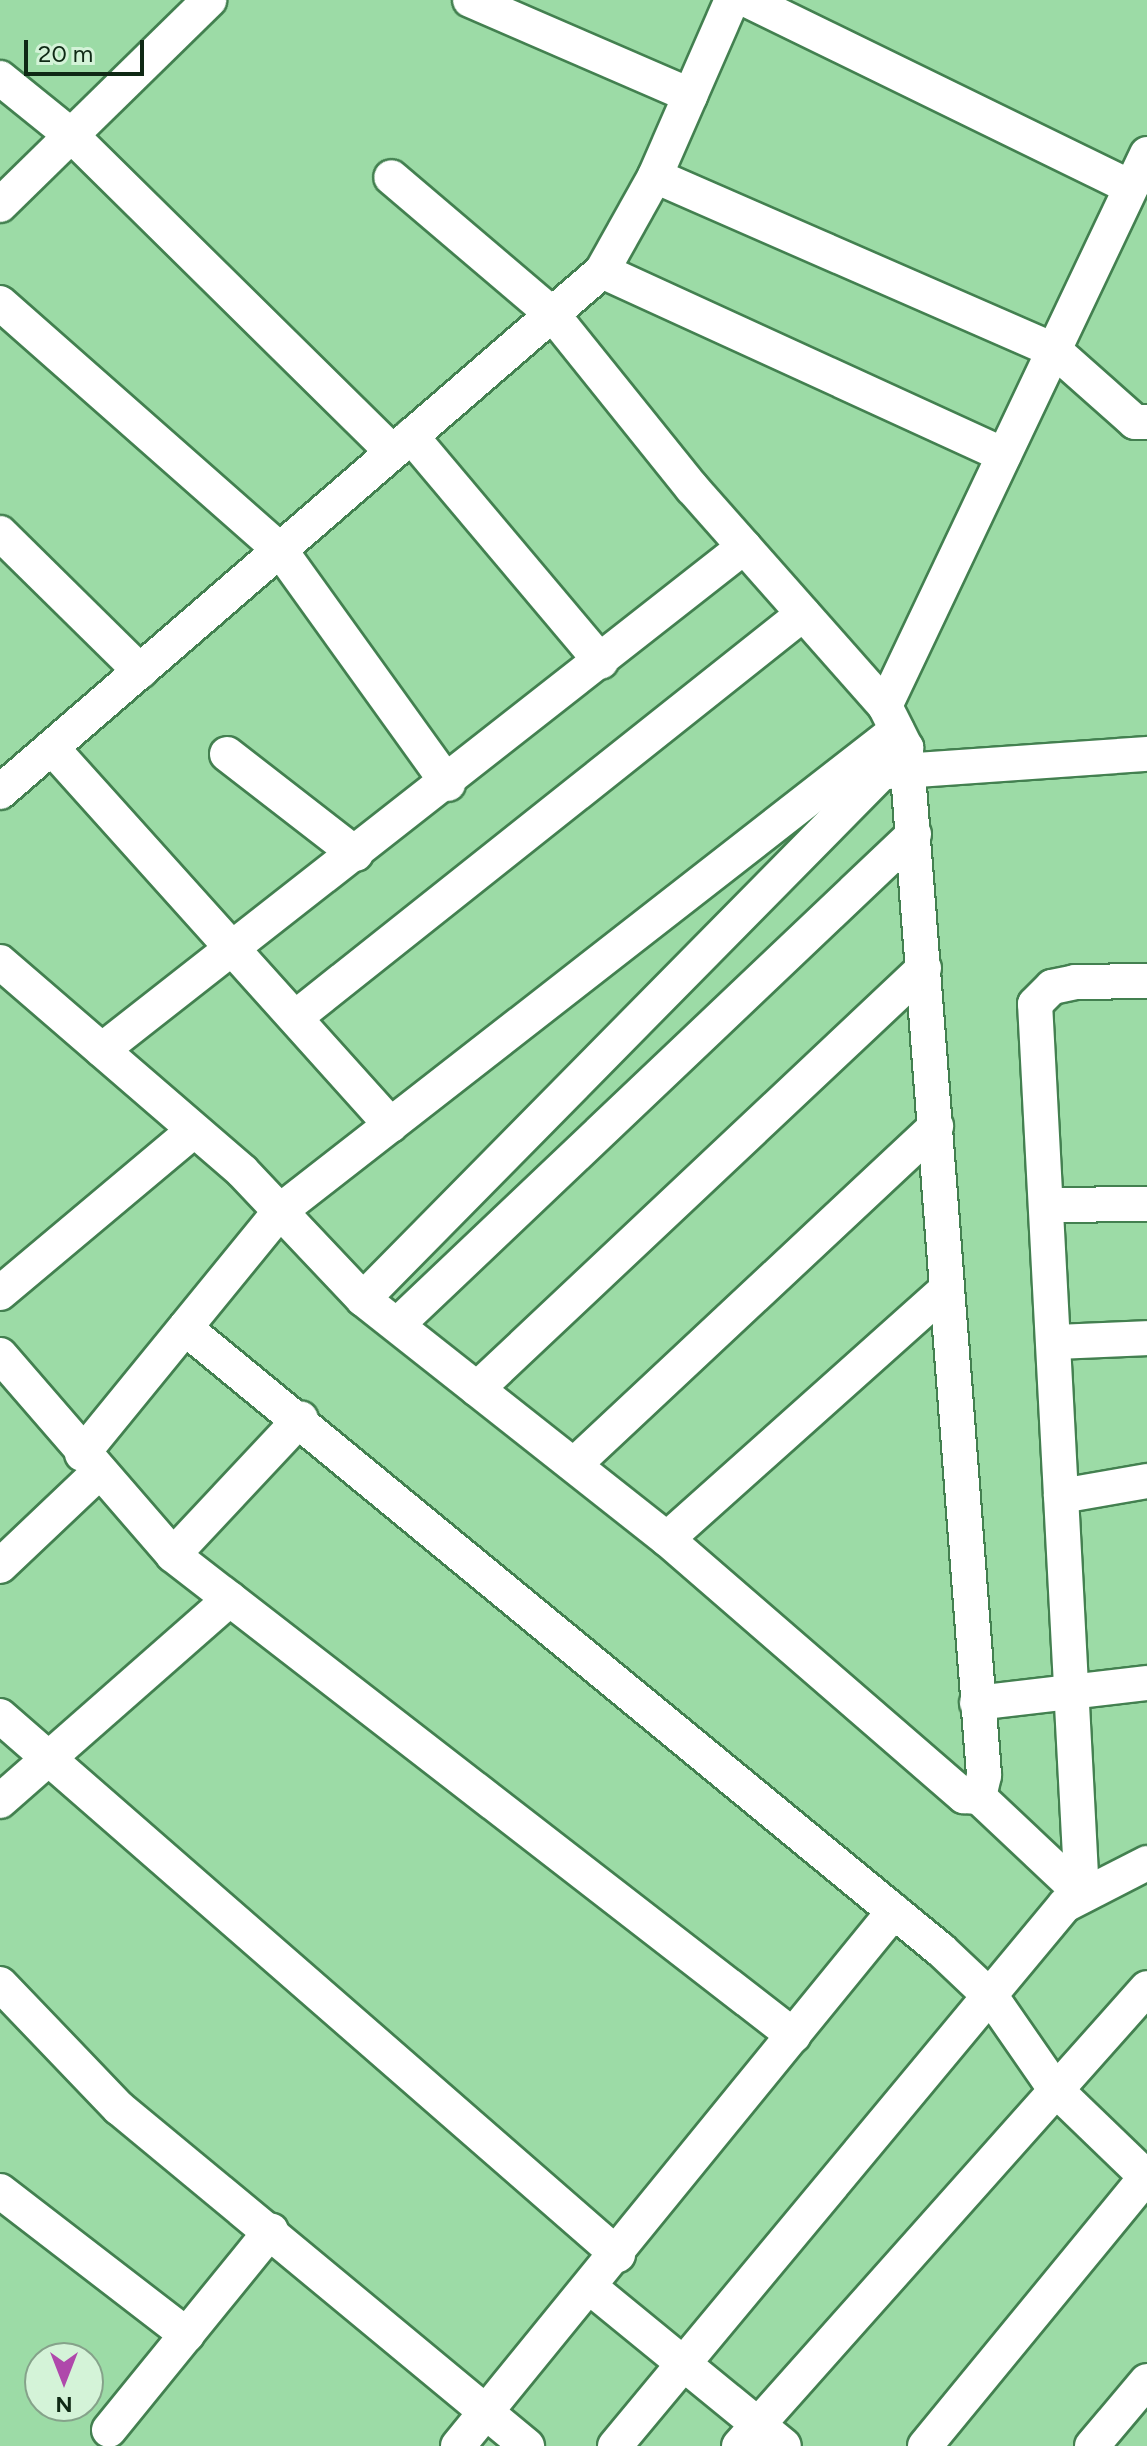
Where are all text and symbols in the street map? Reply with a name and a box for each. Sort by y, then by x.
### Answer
scale bar [28,24,148,74]
text: 20 m [38,39,93,68]
north arrow [24,2342,104,2422]
text: N [56,2391,73,2418]

